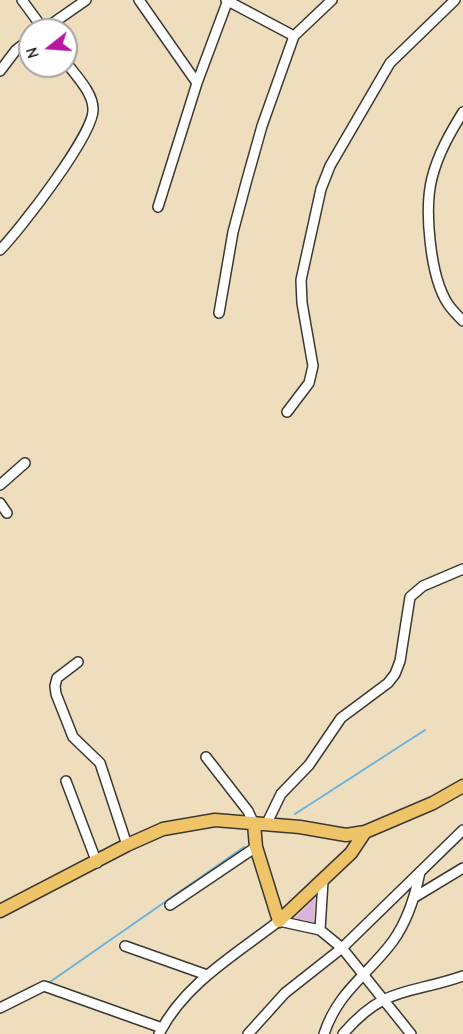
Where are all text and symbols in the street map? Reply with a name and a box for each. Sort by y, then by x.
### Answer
north arrow [18,18,78,78]
text: N [23,45,43,60]

